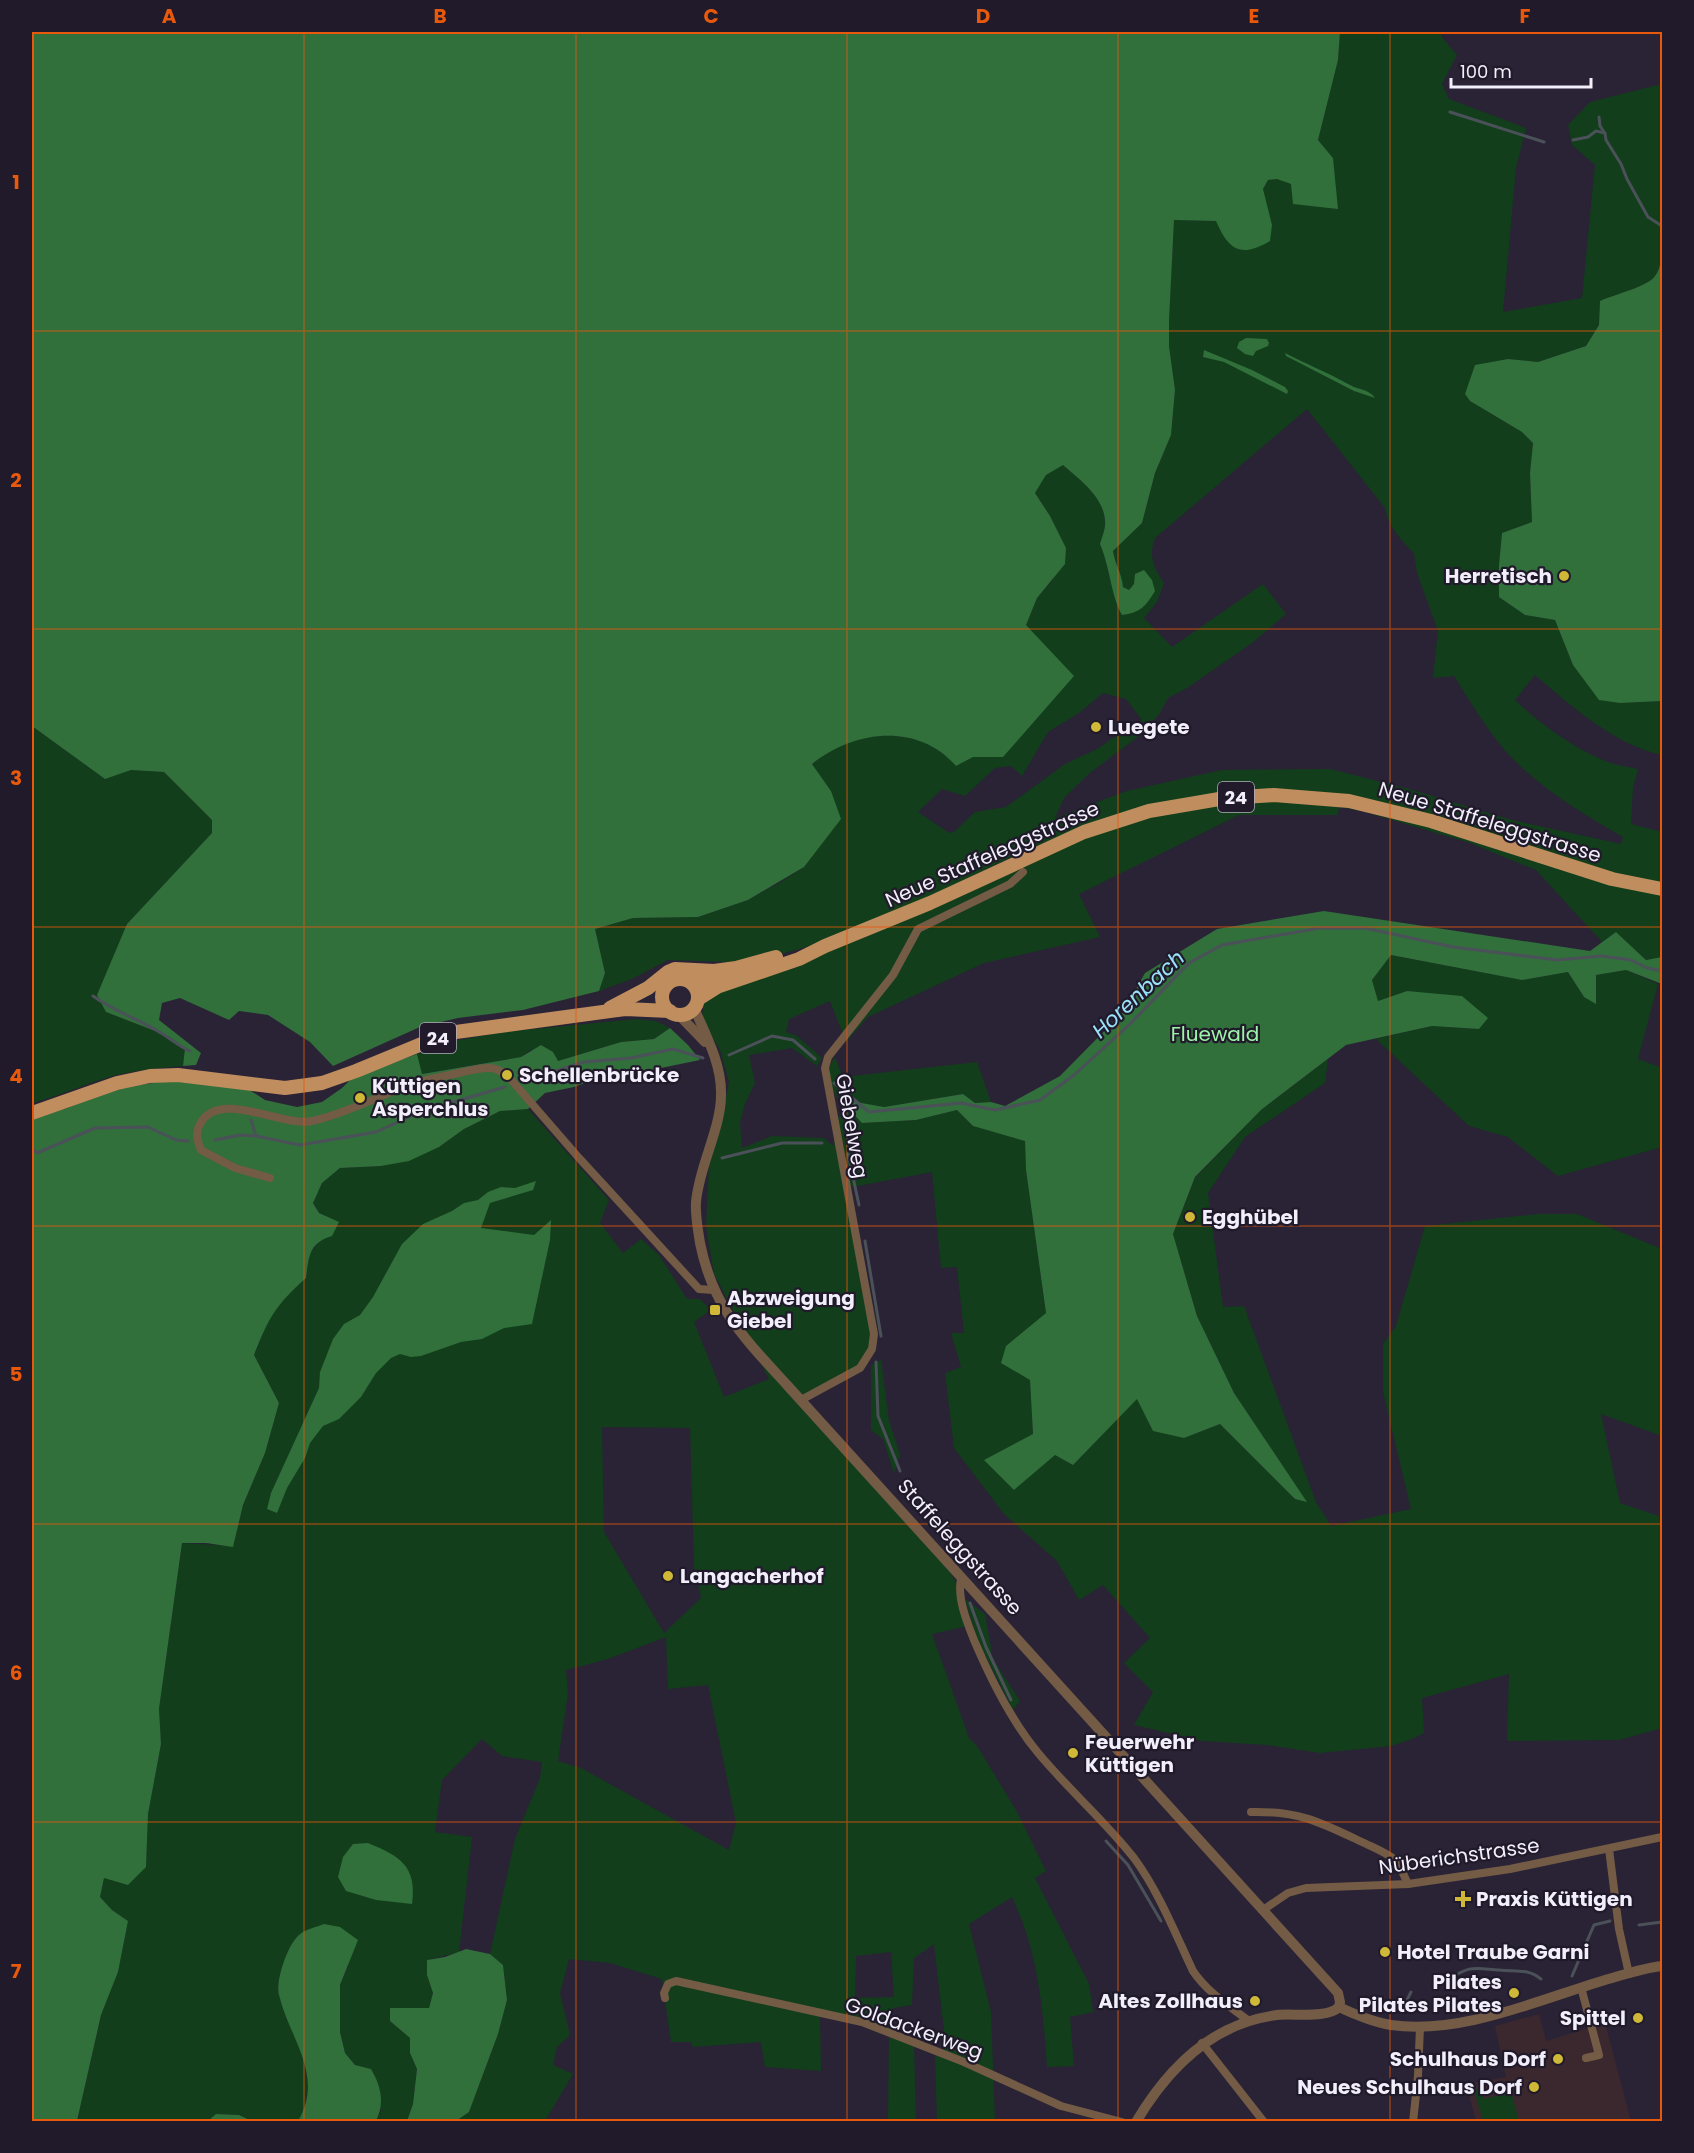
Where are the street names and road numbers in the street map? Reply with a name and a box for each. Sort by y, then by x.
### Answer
street label: Neue Staffeleggstrasse [1375,775,1605,869]
road number: 24 [1218,782,1254,812]
street label: Neue Staffeleggstrasse [881,794,1103,914]
road number: 24 [420,1023,456,1053]
street label: Giebelweg [829,1071,875,1181]
street label: Staffeleggstrasse [891,1473,1029,1621]
street label: Nüberichstrasse [1377,1831,1541,1881]
street label: Goldackerweg [841,1990,987,2066]

